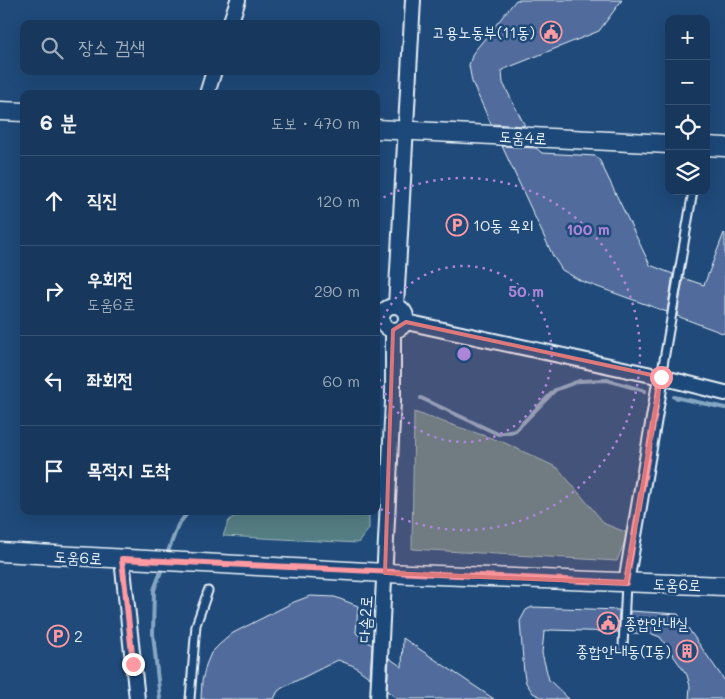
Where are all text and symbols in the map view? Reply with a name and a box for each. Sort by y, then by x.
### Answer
map controls [665,15,710,195]
button: + [665,15,710,60]
search box [20,20,380,75]
public building icon: 고용노동부(11동) [539,20,563,44]
place label: 고용노동부(11동) [433,21,535,42]
icon: search [38,34,66,62]
text: 장소 검색 [78,34,145,59]
button: − [665,60,710,105]
button: locate [665,105,710,150]
text: 6 분 [40,108,77,135]
text: 도보 · 470 m [271,112,360,133]
street label: 도움4로 [498,125,548,148]
button: layers [665,150,710,195]
icon: ahead [40,187,68,215]
text: 직진 [87,187,118,212]
text: 120 m [316,190,360,211]
parking icon: 10동 옥외 [445,213,469,237]
place label: 10동 옥외 [473,214,534,235]
text: 100 m [566,219,610,239]
text: 우회전 [87,266,133,291]
icon: right [40,277,68,305]
text: 290 m [314,280,360,301]
text: 50 m [508,281,544,301]
text: 도움6로 [87,293,135,314]
centre of rings [455,345,473,363]
route start [650,366,673,389]
icon: left [40,367,68,395]
text: 좌회전 [87,367,133,392]
text: 60 m [323,370,360,391]
icon: arrive [40,457,68,485]
text: 목적지 도착 [87,457,170,482]
street label: 도움6로 [53,545,103,568]
street label: 도움6로 [653,572,702,595]
street label: 다솜2로 [353,595,376,643]
public building icon: 종합안내실 [596,611,620,635]
place label: 종합안내실 [624,612,689,633]
parking icon: 2 [46,624,70,648]
place label: 2 [74,625,83,646]
building icon: 종합안내동(I동) [675,639,699,663]
place label: 종합안내동(I동) [576,640,671,661]
route end [122,653,145,676]

